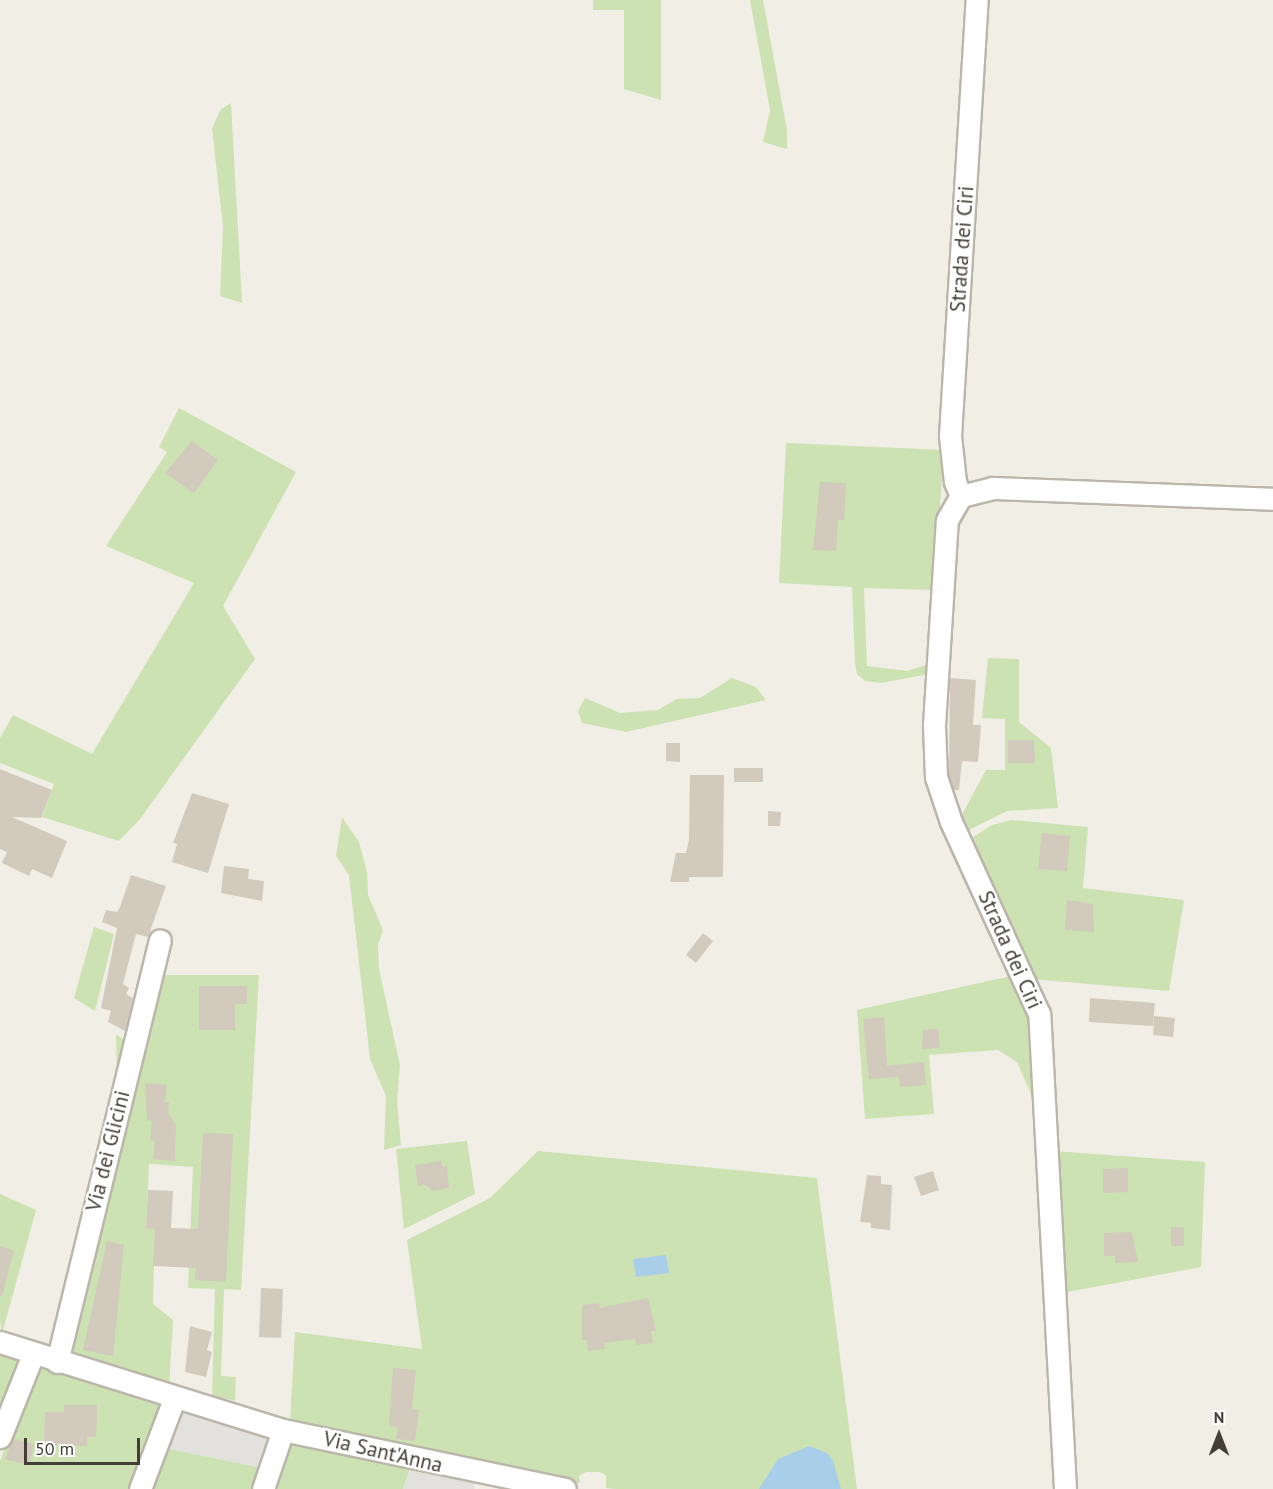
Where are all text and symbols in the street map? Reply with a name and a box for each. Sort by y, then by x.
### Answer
street label: Strada dei Ciri [945,185,979,313]
street label: Strada dei Ciri [973,887,1047,1013]
street label: Via dei Glicini [81,1088,135,1214]
north arrow [1189,1405,1249,1465]
text: N [1214,1407,1224,1427]
scale bar [27,1426,142,1464]
street label: Via Sant'Anna [321,1426,445,1478]
text: 50 m [35,1437,74,1460]

